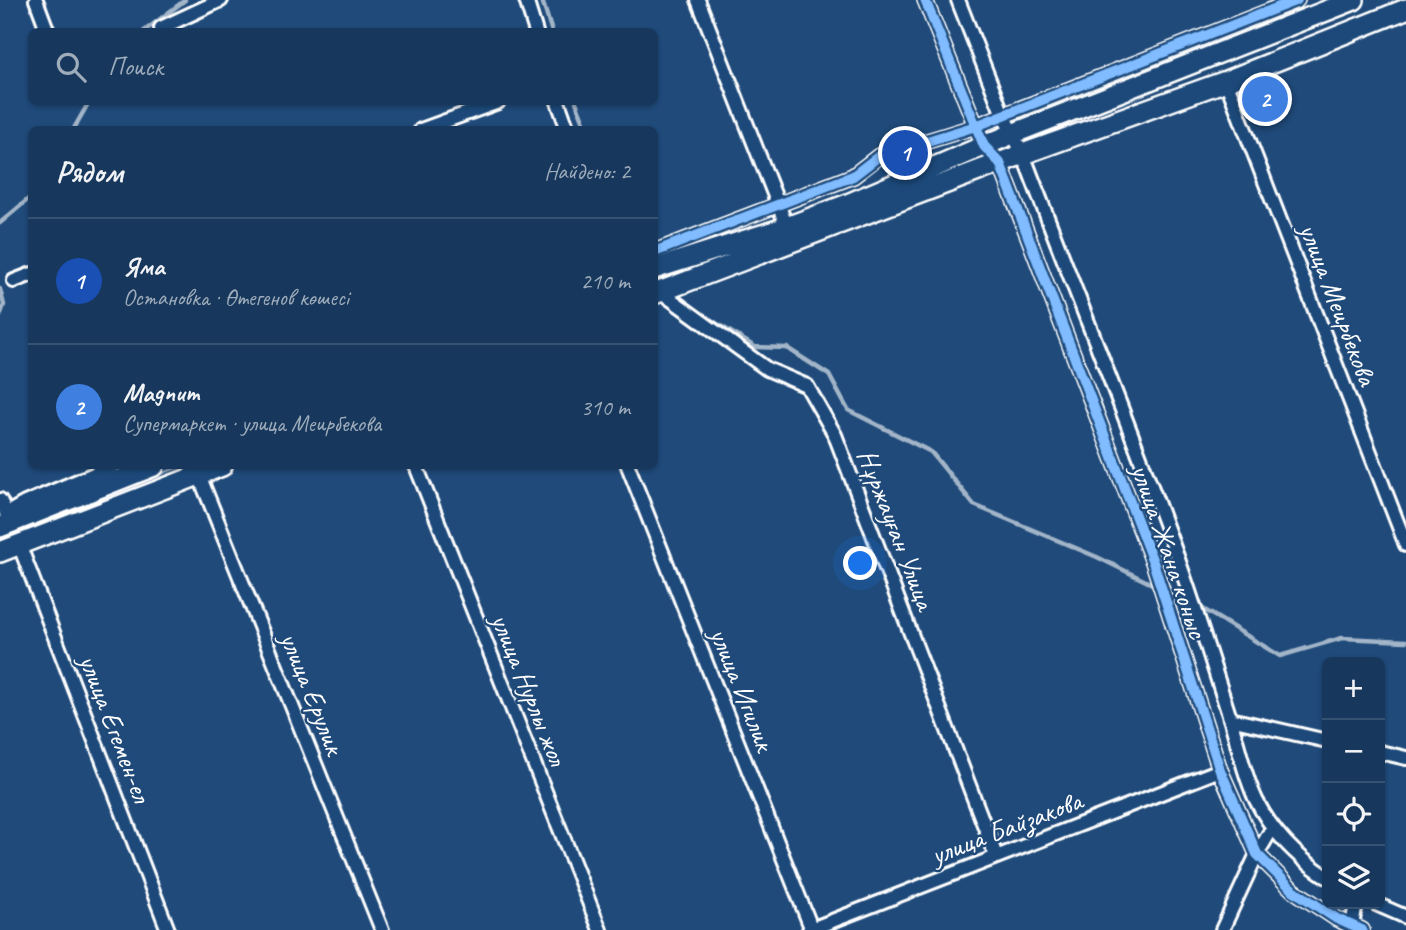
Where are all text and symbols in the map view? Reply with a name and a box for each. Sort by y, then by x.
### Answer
search box [28,28,658,105]
icon: search [52,48,90,86]
text: Поиск [108,50,163,83]
pin: 2 [1242,73,1288,125]
pin: 1 [882,127,928,179]
text: Рядом [56,153,123,191]
text: Найдено: 2 [544,157,630,186]
street label: улица Меирбекова [1291,216,1386,392]
text: Яма [123,250,164,283]
text: 1 [74,267,84,296]
text: 210 m [581,267,630,296]
text: Остановка · Өтегенов көшесі [123,283,349,312]
text: Magnum [123,376,199,409]
text: 2 [74,393,84,422]
text: 310 m [581,393,630,422]
text: Супермаркет · улица Меирбекова [123,409,381,438]
street label: Нұржауған Улица [850,444,944,617]
street label: улица Жана коныс [1123,458,1216,645]
your location [843,546,877,580]
street label: улица Нурлы жол [483,607,576,771]
street label: улица Игилик [701,621,784,758]
street label: улица Ерулик [272,625,354,762]
street label: улица Егемен-ел [71,648,160,809]
map controls [1322,657,1385,909]
button: + [1322,657,1385,720]
button: − [1322,720,1385,783]
street label: улица Байзакова [924,782,1089,874]
button: locate [1322,783,1385,846]
button: layers [1322,846,1385,909]

